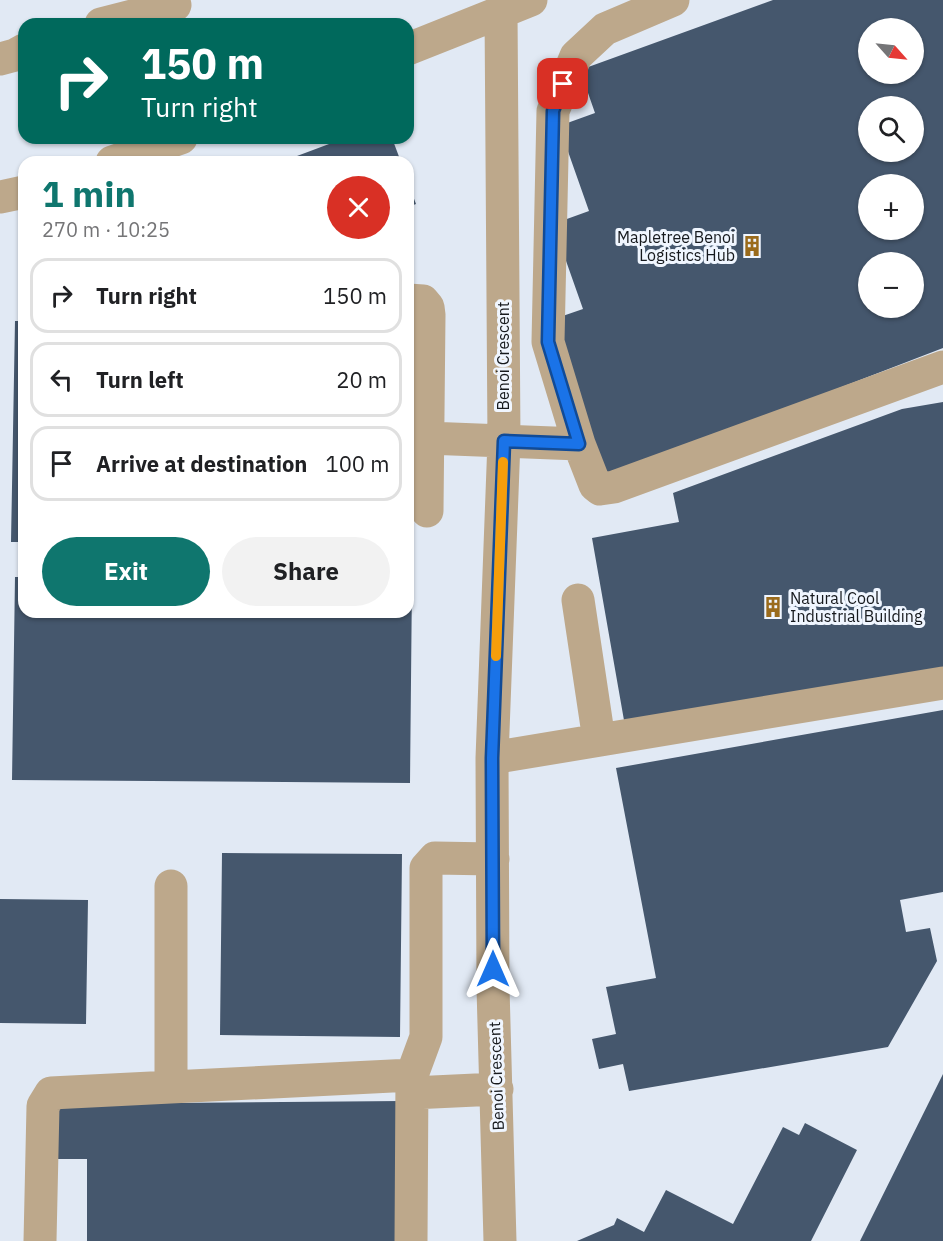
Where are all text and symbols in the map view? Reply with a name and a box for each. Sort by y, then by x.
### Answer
north arrow [858,18,924,84]
map controls [858,18,924,318]
text: 150 m [141,36,264,91]
icon: right [42,42,120,120]
pin [537,58,588,109]
icon: arrive [546,67,579,100]
text: Turn right [141,89,258,124]
button: search [858,96,924,162]
text: 1 min [42,170,136,217]
button: + [858,174,924,240]
button: close [327,176,390,239]
text: 270 m · 10:25 [42,216,170,243]
place label: Mapletree Benoi Logistics Hub [617,227,735,265]
building icon: Mapletree Benoi Logistics Hub [740,234,764,258]
button: − [858,252,924,318]
icon: right [45,279,78,312]
text: Turn right [96,281,197,310]
text: 150 m [323,281,387,310]
street label: Benoi Crescent [493,302,513,410]
icon: left [45,363,78,396]
text: Turn left [96,365,184,394]
text: 20 m [336,365,387,394]
icon: arrive [45,447,78,480]
text: Arrive at destination [96,449,307,478]
text: 100 m [325,449,389,478]
button: Exit [42,537,210,606]
button: Share [222,537,390,606]
place label: Natural Cool Industrial Building [790,588,923,626]
building icon: Natural Cool Industrial Building [761,595,785,619]
position arrow [461,937,525,1001]
street label: Benoi Crescent [484,1021,508,1131]

